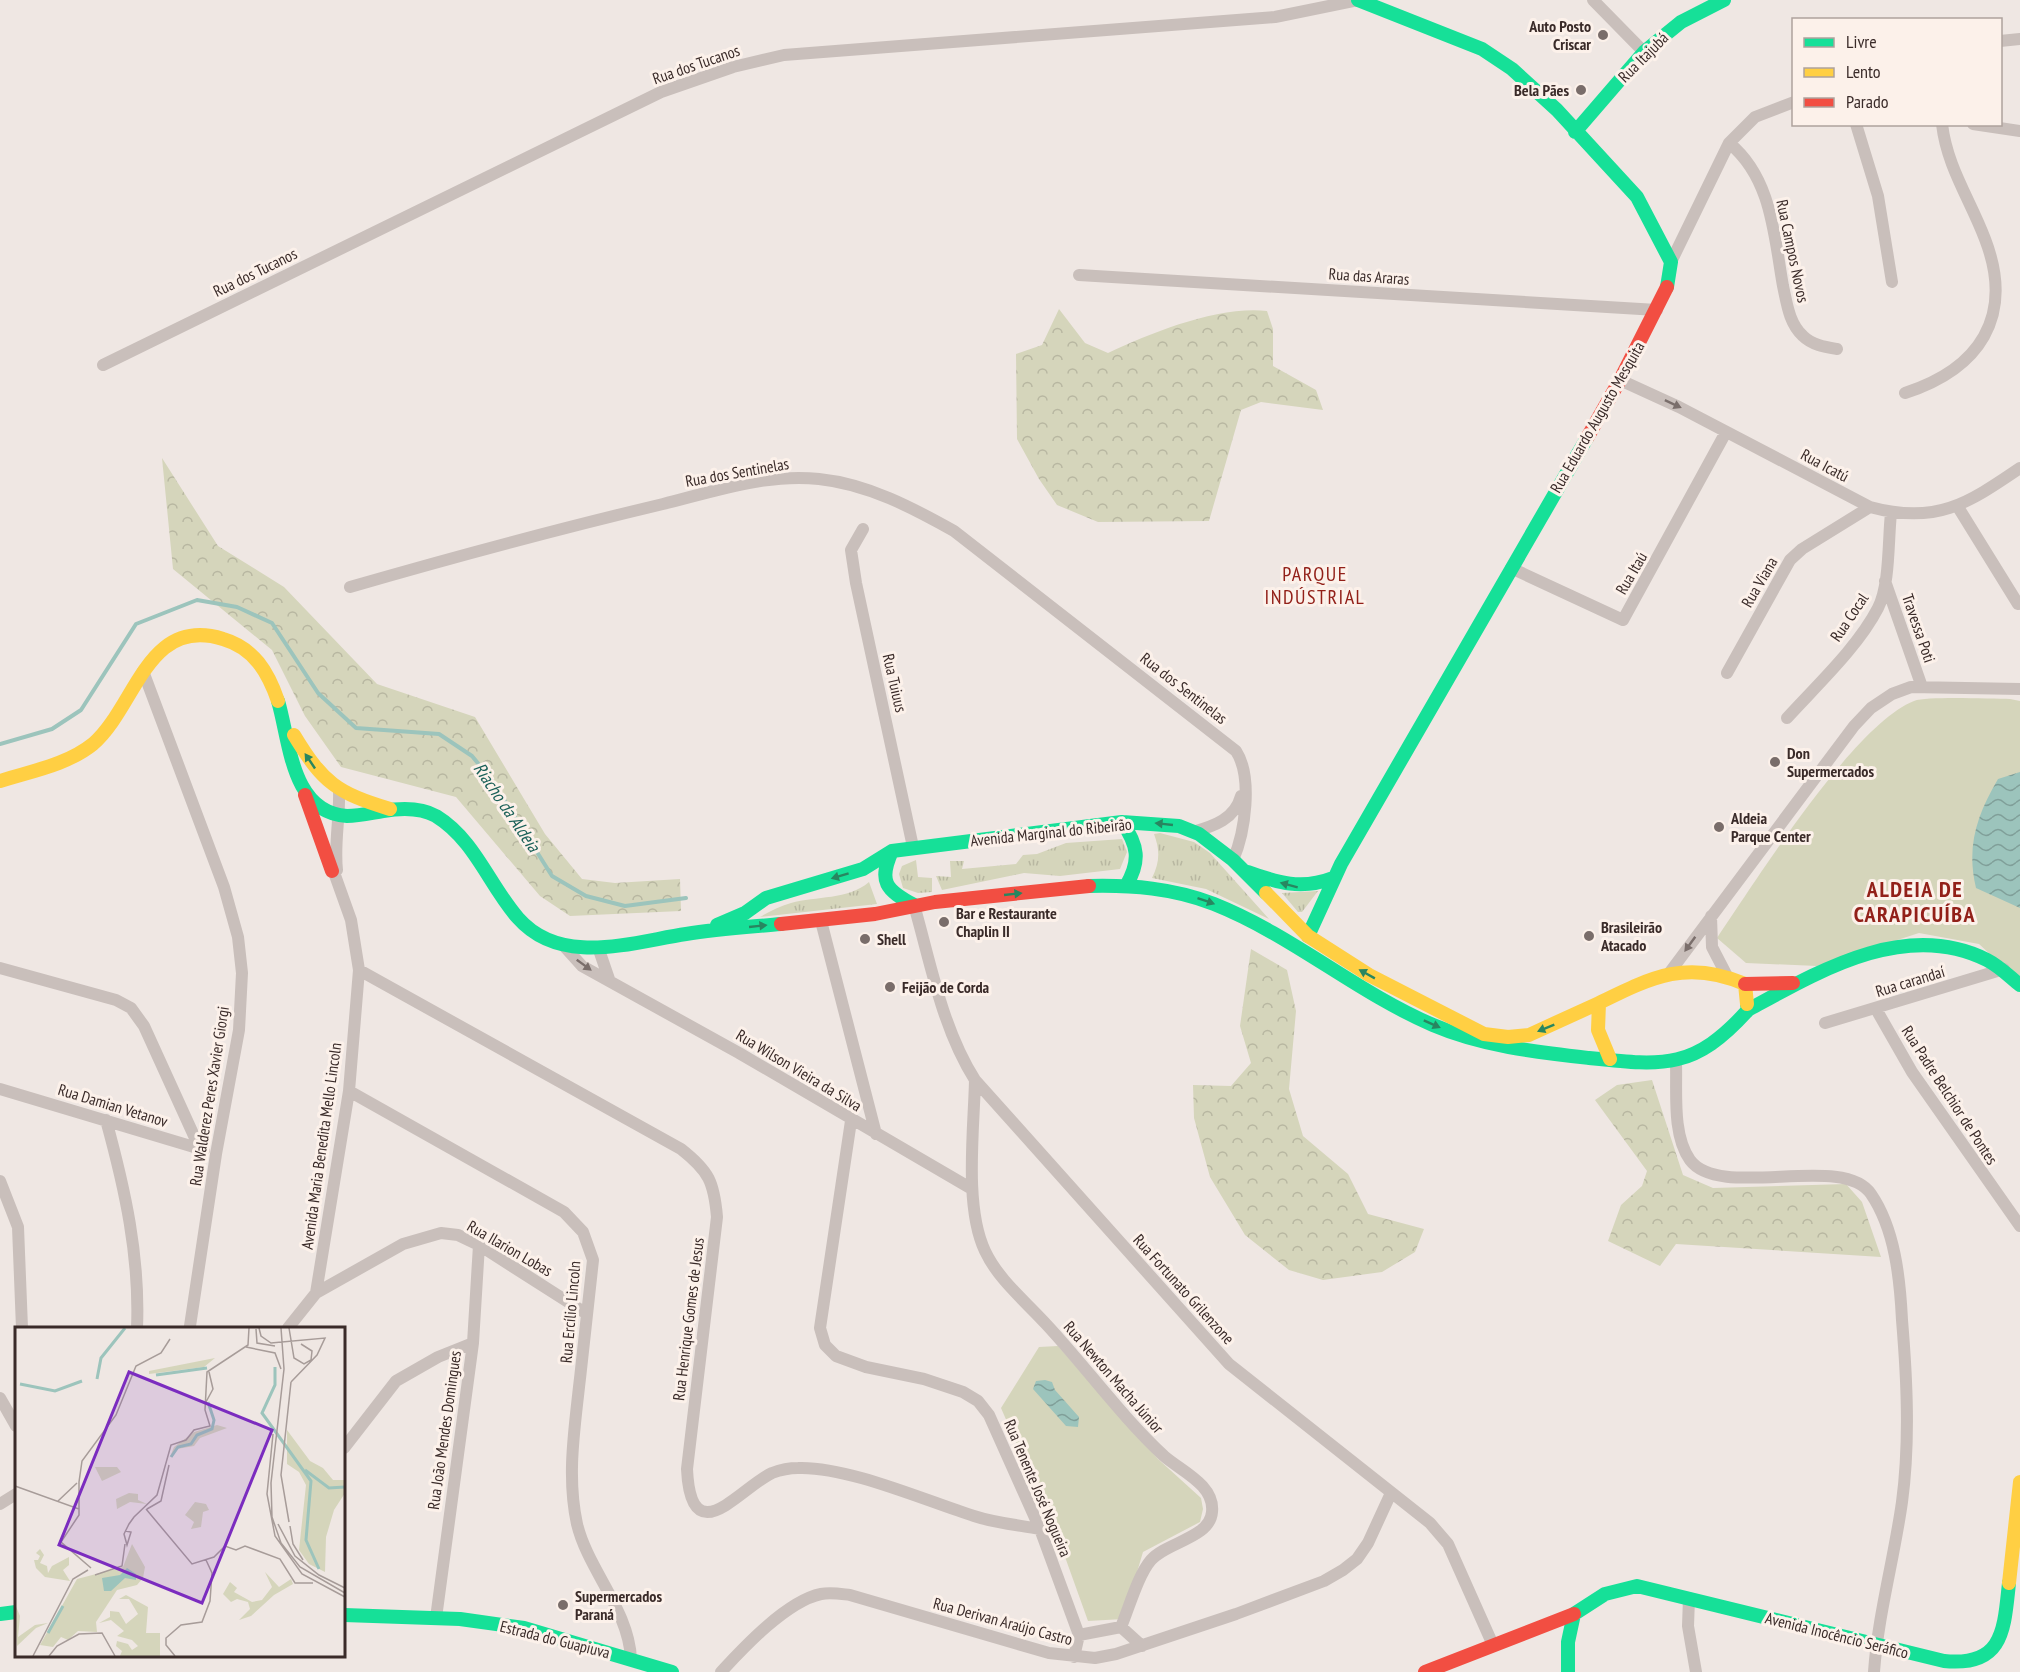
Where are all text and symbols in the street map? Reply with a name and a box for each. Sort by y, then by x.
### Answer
place label: Auto Posto Criscar [1528,16,1591,54]
legend [1792,18,2002,126]
marker: Auto Posto Criscar [1596,28,1610,42]
street label: Rua Itajubá [1614,28,1672,86]
text: Livre [1846,30,1877,53]
street label: Rua dos Tucanos [650,40,742,88]
text: Lento [1846,60,1881,83]
place label: Bela Pães [1514,80,1569,100]
marker: Bela Pães [1574,83,1588,97]
text: Parado [1846,90,1889,113]
street label: Rua Campos Novos [1772,198,1814,304]
street label: Rua dos Tucanos [210,243,300,301]
street label: Rua das Araras [1328,263,1410,289]
street label: Rua Eduardo Augusto Mesquita [1545,338,1649,496]
one-way arrow [1665,400,1682,409]
street label: Rua Icatú [1798,444,1853,486]
street label: Rua dos Sentinelas [684,453,790,491]
street label: Rua Itaú [1611,548,1651,598]
street label: Rua Viana [1737,553,1781,611]
district label: PARQUE INDÚSTRIAL [1265,561,1365,610]
street label: Rua Cocal [1826,589,1873,645]
street label: Travessa Poti [1898,591,1940,665]
street label: Rua dos Sentinelas [1137,648,1231,728]
street label: Rua Tuiuus [879,652,911,714]
place label: Don Supermercados [1787,743,1874,781]
one-way arrow [304,753,315,770]
marker: Don Supermercados [1768,755,1782,769]
water label: Riacho da Aldeia [469,758,546,857]
place label: Aldeia Parque Center [1730,808,1811,846]
street label: Avenida Marginal do Ribeirão [969,814,1133,850]
one-way arrow [1154,819,1173,829]
marker: Aldeia Parque Center [1712,820,1726,834]
one-way arrow [831,872,849,881]
district label: ALDEIA DE CARAPICUÍBA [1854,875,1976,928]
one-way arrow [1280,880,1298,889]
one-way arrow [1004,889,1023,899]
one-way arrow [1197,897,1215,907]
place label: Bar e Restaurante Chaplin II [956,903,1057,941]
marker: Bar e Restaurante Chaplin II [937,915,951,929]
place label: Brasileirão Atacado [1600,917,1662,955]
one-way arrow [748,921,767,931]
place label: Shell [877,929,906,949]
marker: Brasileirão Atacado [1582,929,1596,943]
marker: Shell [858,932,872,946]
one-way arrow [1684,935,1696,951]
one-way arrow [576,959,592,971]
street label: Rua carandaí [1873,961,1947,1001]
one-way arrow [1358,969,1375,979]
place label: Feijão de Corda [902,977,990,997]
marker: Feijão de Corda [883,980,897,994]
street label: Rua Walderez Peres Xavier Giorgi [185,1005,233,1187]
one-way arrow [1424,1019,1441,1028]
street label: Rua Padre Belchior de Pontes [1898,1022,2002,1168]
one-way arrow [1537,1024,1555,1033]
street label: Rua Wilson Vieira da Silva [733,1025,865,1115]
street label: Avenida Maria Benedita Mello Lincoln [297,1041,345,1251]
street label: Rua Damian Vetanov [56,1079,171,1131]
street label: Rua Ilarion Lobas [464,1216,556,1280]
street label: Rua Fortunato Grilenzone [1129,1230,1239,1348]
street label: Rua Henrique Gomes de Jesus [668,1236,708,1402]
street label: Rua Ercílio Lincoln [556,1260,584,1364]
street label: Rua Newton Macha Júnior [1060,1317,1169,1438]
inset map [15,1327,345,1657]
street label: Rua João Mendes Domingues [423,1349,465,1511]
street label: Rua Tenente José Nogueira [1000,1416,1076,1560]
place label: Supermercados Paraná [575,1586,662,1624]
street label: Rua Derivan Araújo Castro [931,1593,1075,1649]
marker: Supermercados Paraná [556,1598,570,1612]
street label: Avenida Inocêncio Seráfico [1763,1608,1911,1662]
street label: Estrada do Guapiuva [498,1616,612,1662]

